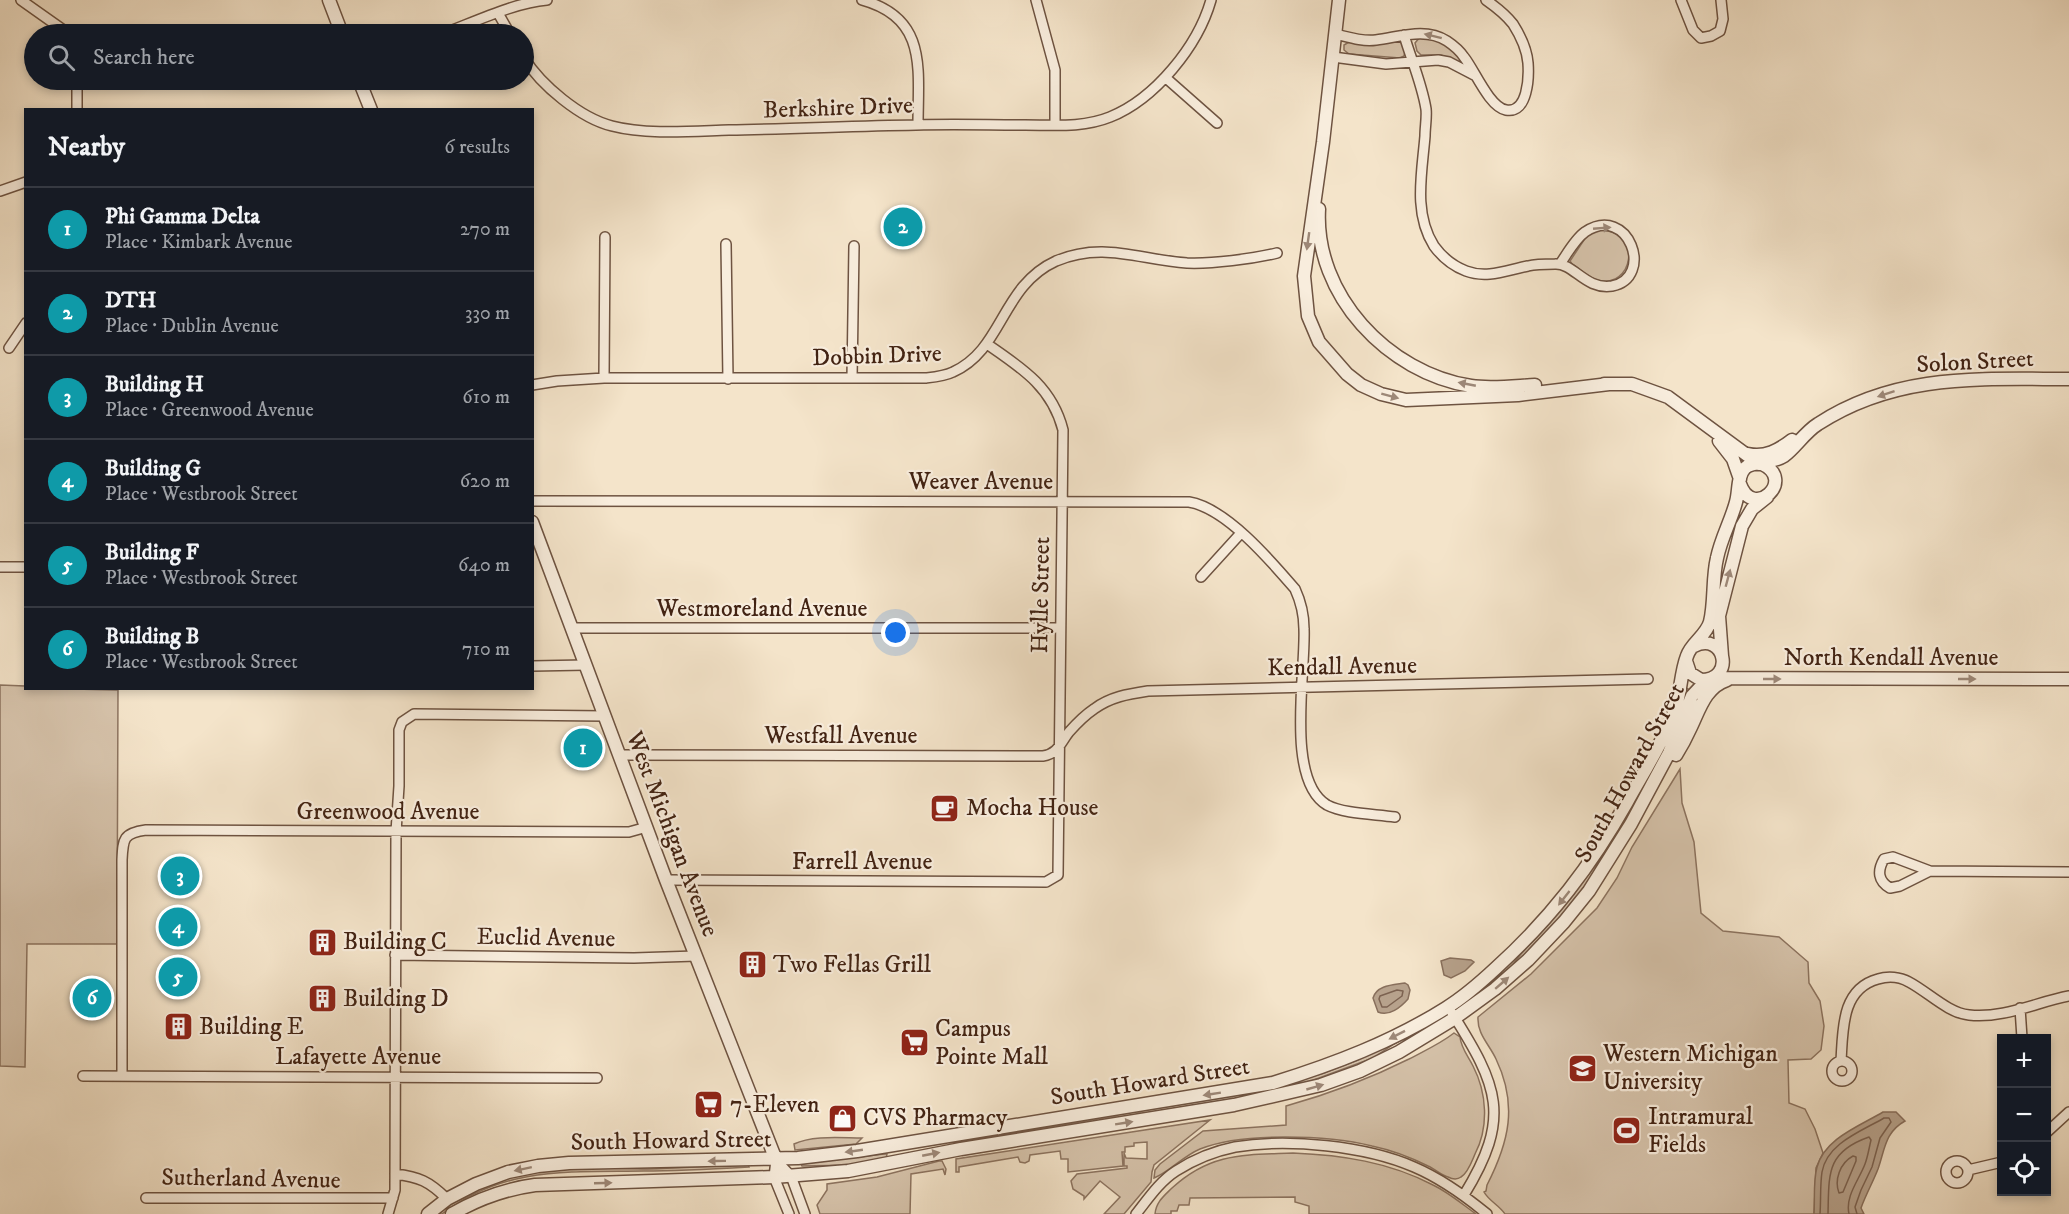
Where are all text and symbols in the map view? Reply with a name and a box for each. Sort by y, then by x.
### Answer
search box [24,24,534,90]
one-way arrow [1424,31,1442,41]
icon: search [45,41,78,74]
text: Search here [93,44,195,71]
street label: Berkshire Drive [762,90,914,126]
text: Nearby [48,131,125,164]
text: 6 results [444,135,510,160]
text: Phi Gamma Delta [105,203,260,230]
pin: 2 [884,204,922,250]
text: 1 [64,217,71,242]
text: 270 m [460,217,510,242]
one-way arrow [1593,223,1612,233]
text: Place · Kimbark Avenue [105,230,293,255]
one-way arrow [1303,232,1313,251]
text: DTH [105,287,157,314]
text: 2 [63,301,72,326]
text: 330 m [465,301,510,326]
text: Place · Dublin Avenue [105,314,279,339]
street label: Dobbin Drive [812,339,942,373]
street label: Solon Street [1916,344,2035,380]
text: Building H [105,371,204,398]
one-way arrow [1457,379,1476,388]
text: 3 [64,385,71,410]
text: 610 m [462,385,510,410]
one-way arrow [1877,389,1895,399]
one-way arrow [1381,392,1399,401]
text: Place · Greenwood Avenue [105,398,314,423]
text: Building G [105,455,201,482]
street label: Weaver Avenue [908,467,1053,497]
text: 4 [62,469,73,494]
text: 620 m [460,469,510,494]
text: Place · Westbrook Street [105,482,298,507]
street label: Hylle Street [1025,536,1057,654]
text: Building F [105,539,199,566]
text: 5 [63,553,72,578]
text: 640 m [458,553,510,578]
text: Place · Westbrook Street [105,566,298,591]
one-way arrow [1724,569,1733,587]
street label: Westmoreland Avenue [655,594,868,624]
your location [881,618,910,647]
text: Building B [105,623,199,650]
text: 6 [62,637,73,662]
text: 710 m [462,637,510,662]
street label: North Kendall Avenue [1783,643,1999,673]
text: Place · Westbrook Street [105,650,298,675]
street label: Kendall Avenue [1267,651,1417,683]
one-way arrow [1762,674,1781,684]
one-way arrow [1957,674,1976,684]
street label: South Howard Street [1568,678,1692,868]
street label: Westfall Avenue [763,721,918,751]
pin: 1 [564,726,602,771]
street label: West Michigan Avenue [619,726,725,941]
cafe icon: Mocha House [929,792,961,824]
place label: Mocha House [966,793,1099,823]
street label: Greenwood Avenue [297,797,480,827]
street label: Farrell Avenue [792,847,932,877]
pin: 3 [160,854,200,898]
one-way arrow [1558,890,1571,905]
pin: 4 [158,904,198,950]
street label: Euclid Avenue [476,922,616,954]
building icon: Building C [306,926,338,958]
place label: Building C [343,927,447,957]
building icon: Two Fellas Grill [736,949,768,981]
place label: Two Fellas Grill [773,950,932,980]
pin: 5 [158,954,198,1000]
pin: 6 [72,976,112,1020]
one-way arrow [1494,976,1510,989]
building icon: Building D [306,983,338,1015]
place label: Building D [343,984,449,1014]
building icon: Building E [162,1011,194,1043]
place label: Building E [199,1012,304,1042]
place label: Campus Pointe Mall [935,1014,1049,1072]
supermarket icon: Campus Pointe Mall [898,1027,930,1059]
one-way arrow [1389,1031,1406,1040]
map controls [1997,1034,2051,1196]
button: + [1997,1034,2051,1088]
place label: Western Michigan University [1602,1039,1778,1097]
street label: Lafayette Avenue [275,1042,441,1072]
street label: South Howard Street [1048,1051,1252,1113]
school or university icon: Western Michigan University [1566,1052,1598,1084]
one-way arrow [1306,1081,1324,1091]
button: − [1997,1088,2051,1142]
supermarket icon: 7-Eleven [693,1089,725,1121]
one-way arrow [1203,1089,1222,1098]
place label: 7-Eleven [730,1090,820,1120]
shop icon: CVS Pharmacy [826,1102,858,1134]
place label: Intramural Fields [1648,1102,1754,1160]
place label: CVS Pharmacy [863,1103,1008,1133]
sports icon: Intramural Fields [1611,1115,1643,1147]
one-way arrow [1114,1118,1133,1127]
street label: South Howard Street [570,1124,772,1158]
button: locate [1997,1142,2051,1196]
one-way arrow [844,1147,863,1156]
one-way arrow [922,1149,941,1158]
one-way arrow [708,1156,727,1166]
street label: Sutherland Avenue [161,1162,341,1196]
one-way arrow [513,1165,532,1174]
one-way arrow [593,1178,612,1187]

